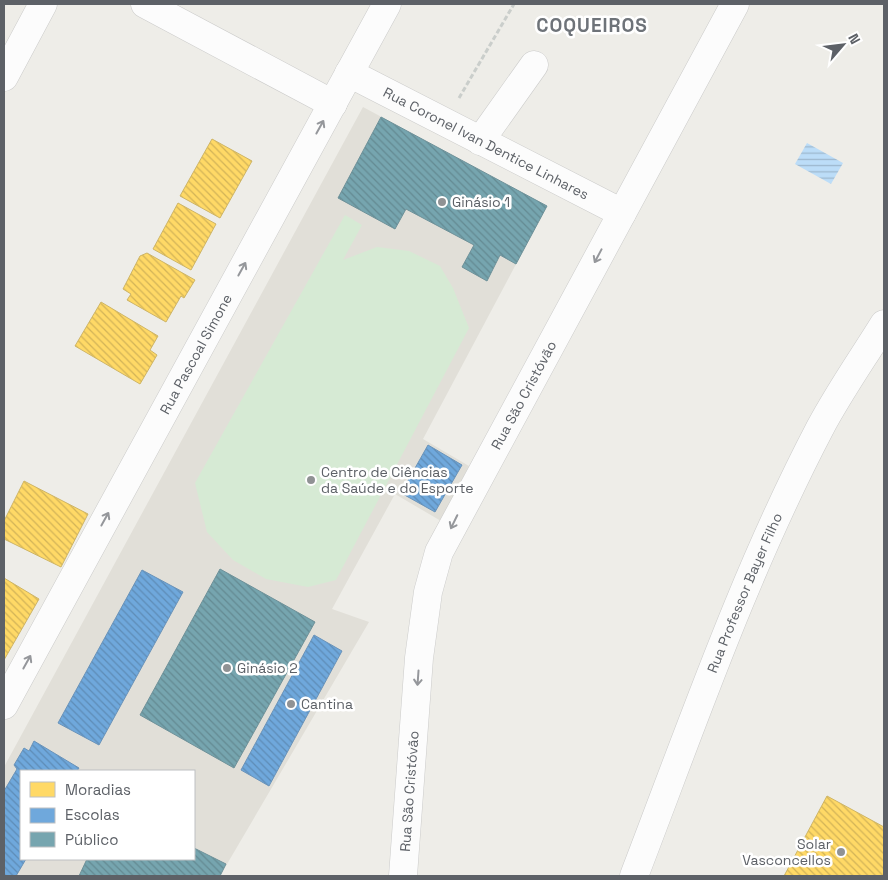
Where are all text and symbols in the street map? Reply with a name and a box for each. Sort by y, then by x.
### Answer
district label: COQUEIROS [536,13,648,38]
north arrow [818,20,868,70]
text: N [844,31,865,47]
street label: Rua Coronel Ivan Dentice Linhares [380,83,592,203]
one-way arrow [315,119,325,134]
place label: Ginásio 1 [452,193,510,211]
marker: Ginásio 1 [436,196,448,208]
one-way arrow [593,248,603,263]
one-way arrow [237,262,247,277]
street label: Rua Pascoal Simone [156,291,236,417]
street label: Rua São Cristóvão [487,338,560,453]
place label: Centro de Ciências da Saúde e do Esporte [321,463,473,497]
marker: Centro de Ciências da Saúde e do Esporte [305,474,317,486]
street label: Rua Professor Bayer Filho [703,510,786,676]
one-way arrow [100,512,110,527]
one-way arrow [449,514,459,529]
one-way arrow [22,654,32,669]
place label: Ginásio 2 [237,659,298,677]
marker: Ginásio 2 [221,662,233,674]
one-way arrow [413,670,423,686]
place label: Cantina [301,695,353,713]
marker: Cantina [285,698,297,710]
street label: Rua São Cristóvão [396,730,423,852]
legend [20,770,195,860]
text: Moradias [65,780,131,799]
text: Escolas [65,805,120,824]
text: Público [65,830,118,849]
place label: Solar Vasconcellos [742,835,831,869]
marker: Solar Vasconcellos [835,846,847,858]

